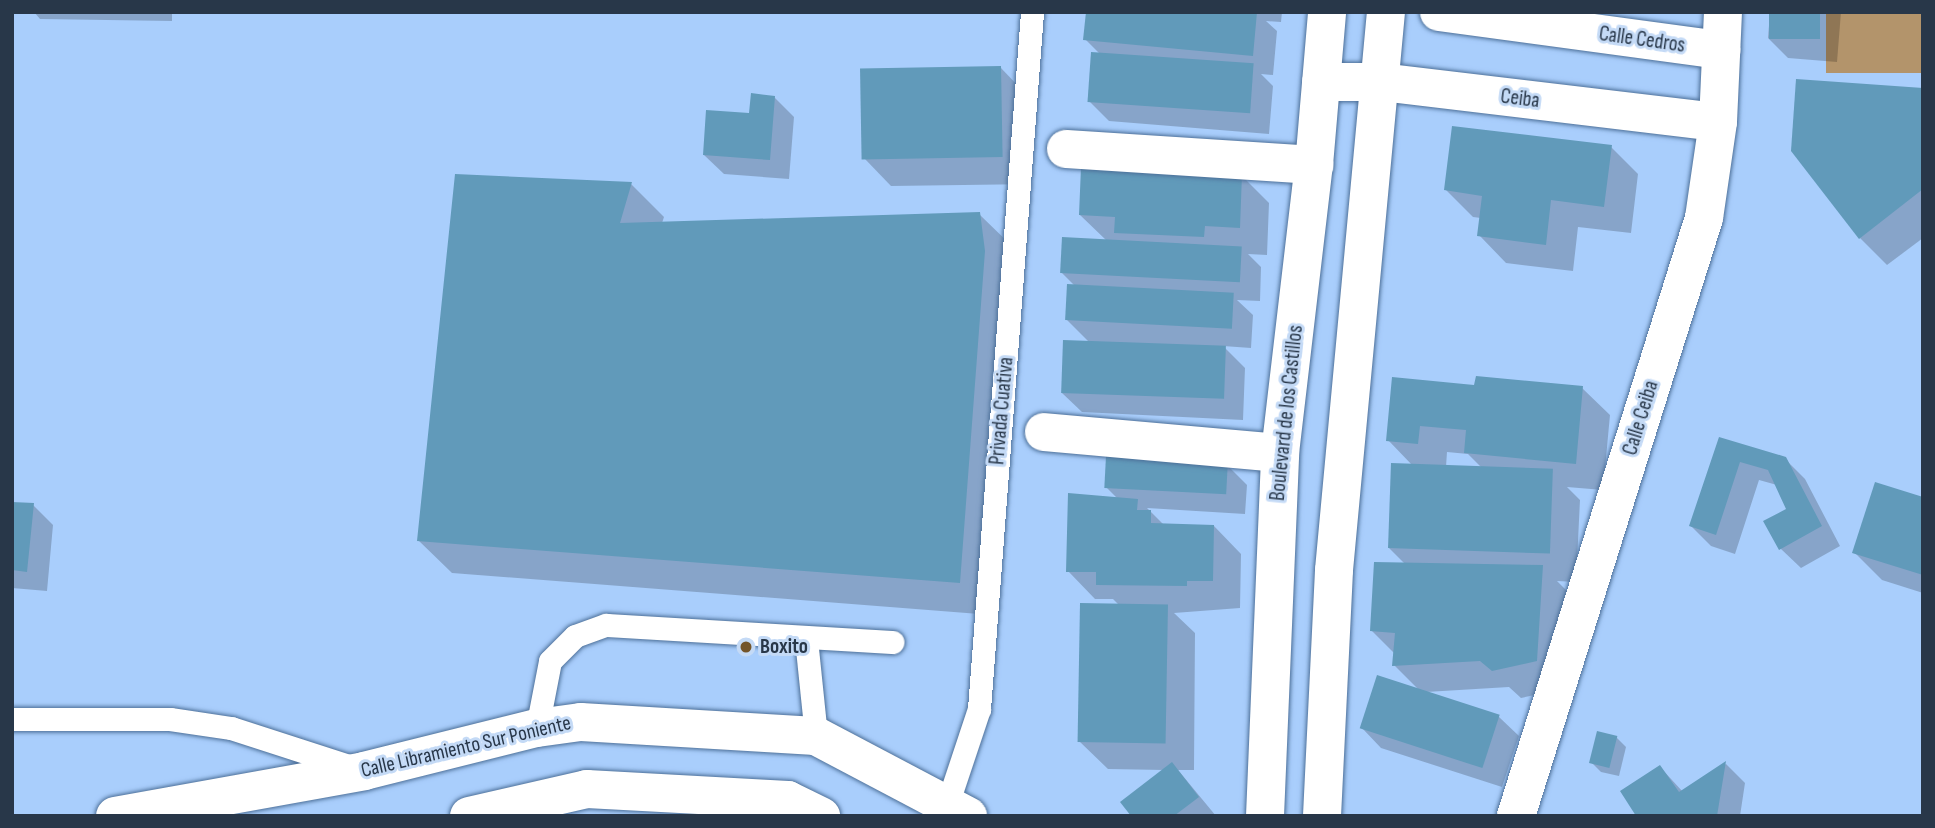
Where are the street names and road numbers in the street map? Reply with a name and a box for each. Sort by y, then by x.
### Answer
street label: Calle Cedros [1597,21,1687,59]
street label: Ceiba [1499,84,1541,114]
street label: Boulevard de los Castillos [1265,324,1309,502]
street label: Privada Cuativa [985,356,1019,466]
street label: Calle Ceiba [1618,378,1664,458]
street label: Calle Libramiento Sur Poniente [359,711,573,783]

